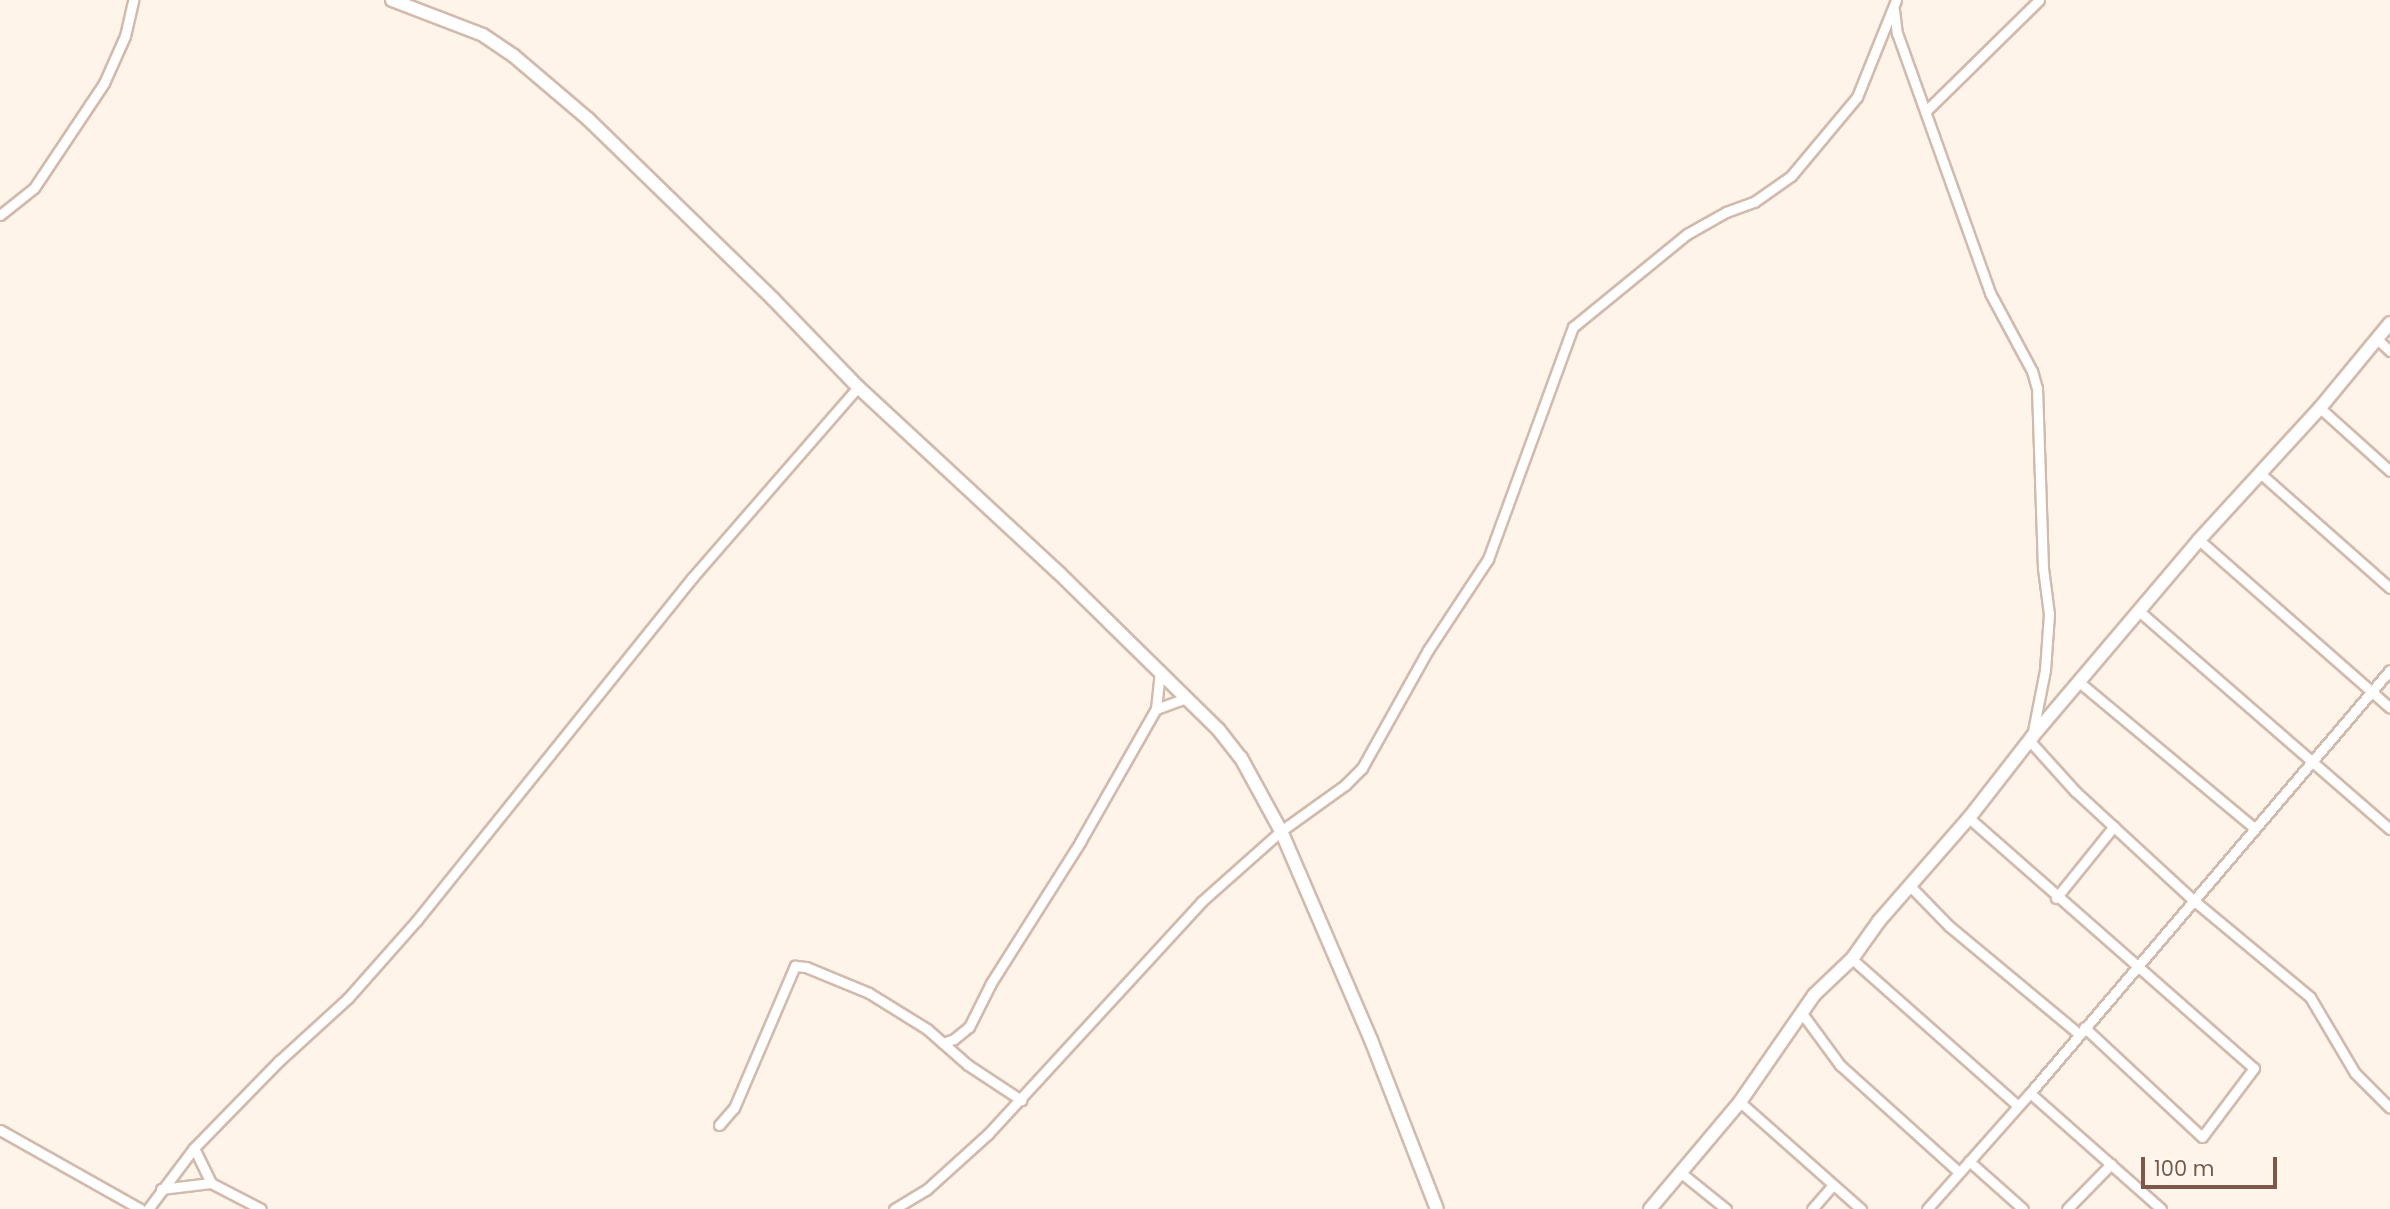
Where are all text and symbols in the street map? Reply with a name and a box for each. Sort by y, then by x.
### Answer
scale bar [2145,1142,2282,1186]
text: 100 m [2154,1154,2214,1183]

